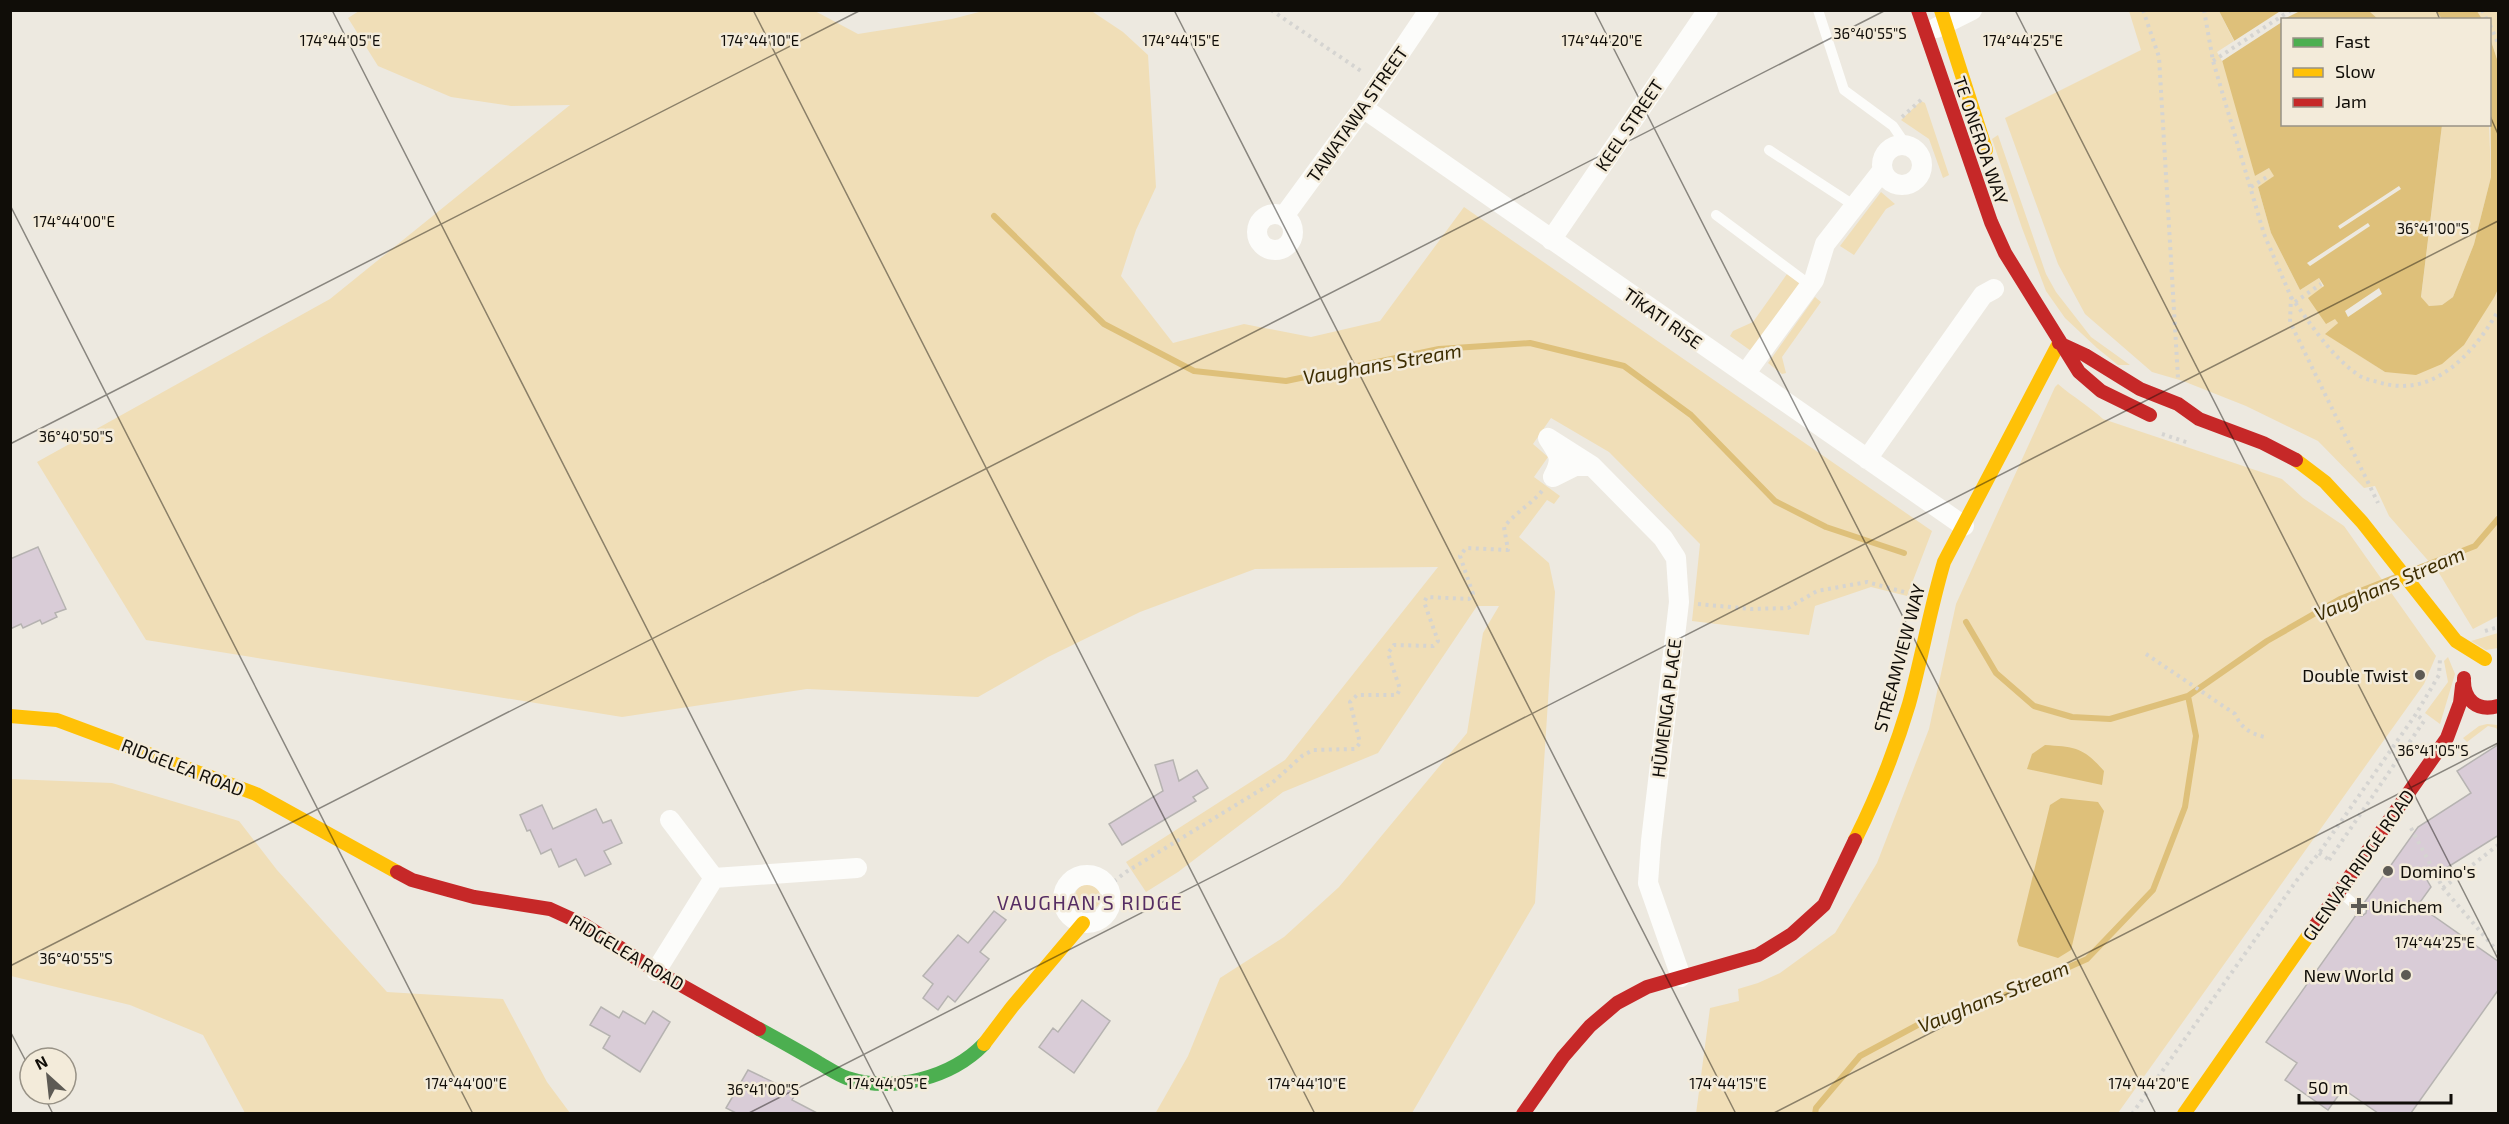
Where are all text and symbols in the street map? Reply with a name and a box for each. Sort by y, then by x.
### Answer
legend [2281,18,2491,126]
text: 36°40'55"S [1833,24,1907,42]
text: Fast [2335,30,2370,52]
text: 174°44'05"E [300,31,380,49]
text: 174°44'10"E [721,31,799,49]
text: 174°44'15"E [1142,31,1220,49]
text: 174°44'20"E [1561,31,1643,49]
text: 174°44'25"E [1983,31,2063,49]
street label: TAWATAWA STREET [1302,41,1412,186]
text: Slow [2335,60,2376,82]
street label: TE ONEROA WAY [1949,73,2013,208]
street label: KEEL STREET [1590,75,1668,175]
text: Jam [2335,90,2367,112]
text: 174°44'00"E [33,212,115,230]
text: 36°41'00"S [2397,219,2469,237]
street label: TĪKATI RISE [1619,283,1707,353]
water label: Vaughans Stream [1301,337,1463,389]
text: 36°40'50"S [39,427,113,445]
water label: Vaughans Stream [2310,541,2468,625]
street label: STREAMVIEW WAY [1869,581,1930,734]
street label: HŪMENGA PLACE [1647,637,1685,779]
place label: Double Twist [2302,664,2408,686]
marker: Double Twist [2413,668,2427,682]
street label: RIDGELEA ROAD [119,734,247,800]
text: 36°41'05"S [2397,741,2469,759]
street label: GLENVAR RIDGE ROAD [2298,785,2418,945]
place label: Domino's [2400,860,2476,882]
marker: Domino's [2381,864,2395,878]
district label: VAUGHAN'S RIDGE [997,890,1183,914]
place label: Unichem [2371,895,2443,917]
marker: Unichem [2352,899,2366,913]
street label: RIDGELEA ROAD [566,909,688,995]
text: 174°44'25"E [2395,933,2475,951]
text: 36°40'55"S [39,949,113,967]
water label: Vaughans Stream [1914,955,2072,1037]
place label: New World [2304,964,2394,986]
marker: New World [2399,968,2413,982]
north arrow [18,1046,78,1106]
text: N [31,1051,50,1073]
scale bar [2299,1067,2450,1105]
text: 174°44'00"E [425,1074,507,1092]
text: 174°44'05"E [847,1074,927,1092]
text: 174°44'10"E [1268,1074,1346,1092]
text: 174°44'15"E [1689,1074,1767,1092]
text: 174°44'20"E [2108,1074,2190,1092]
text: 50 m [2308,1076,2348,1098]
text: 36°41'00"S [727,1080,799,1098]

